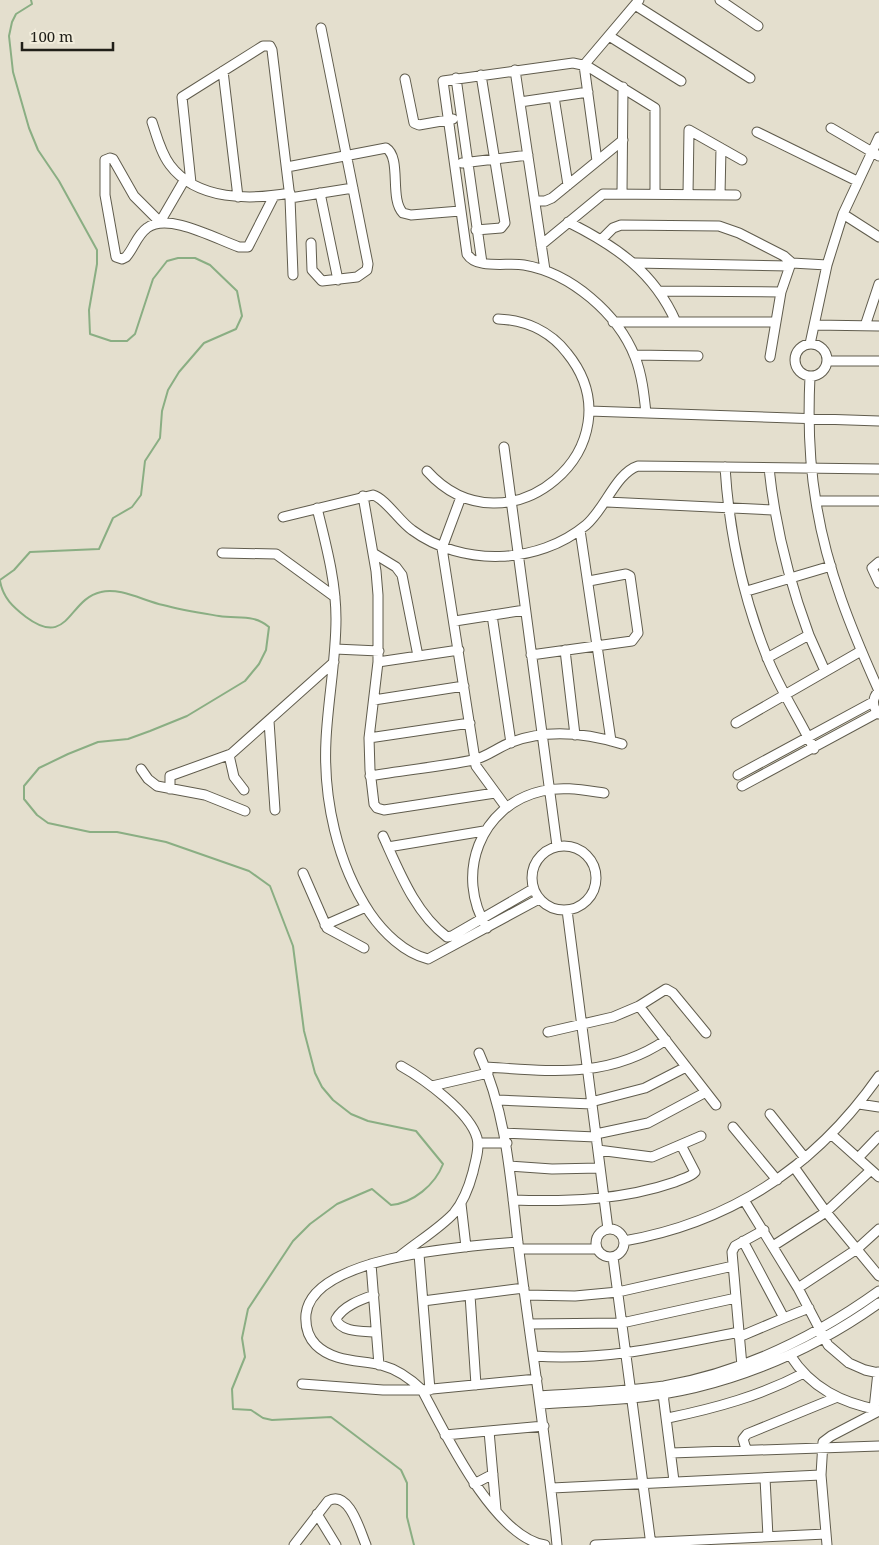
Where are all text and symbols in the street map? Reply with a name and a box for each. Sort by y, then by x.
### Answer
scale bar [22,20,114,52]
text: 100 m [30,26,73,46]

